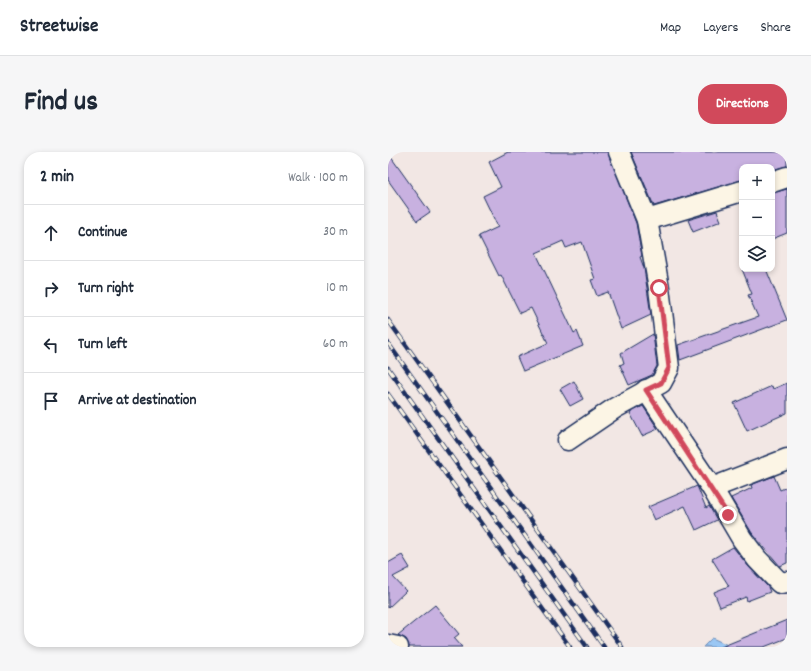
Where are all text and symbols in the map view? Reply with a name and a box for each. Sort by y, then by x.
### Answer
text: Streetwise [20,14,98,41]
text: Map [660,18,681,38]
text: Layers [703,18,738,38]
text: Share [760,18,791,38]
text: Find us [24,84,98,124]
button: Directions [698,84,787,124]
map controls [739,164,775,272]
button: + [739,164,775,200]
text: 2 min [40,166,74,190]
text: Walk · 100 m [288,169,348,188]
button: − [739,200,775,236]
icon: ahead [40,222,62,244]
text: Continue [78,222,127,244]
text: 30 m [323,223,348,242]
button: layers [739,236,775,272]
icon: right [40,278,62,300]
text: Turn right [78,278,134,300]
text: 10 m [326,279,348,298]
route start [650,279,668,297]
icon: left [40,334,62,356]
text: Turn left [78,334,127,356]
text: 60 m [323,335,348,354]
icon: arrive [40,390,62,412]
text: Arrive at destination [78,390,196,412]
route end [719,506,737,524]

